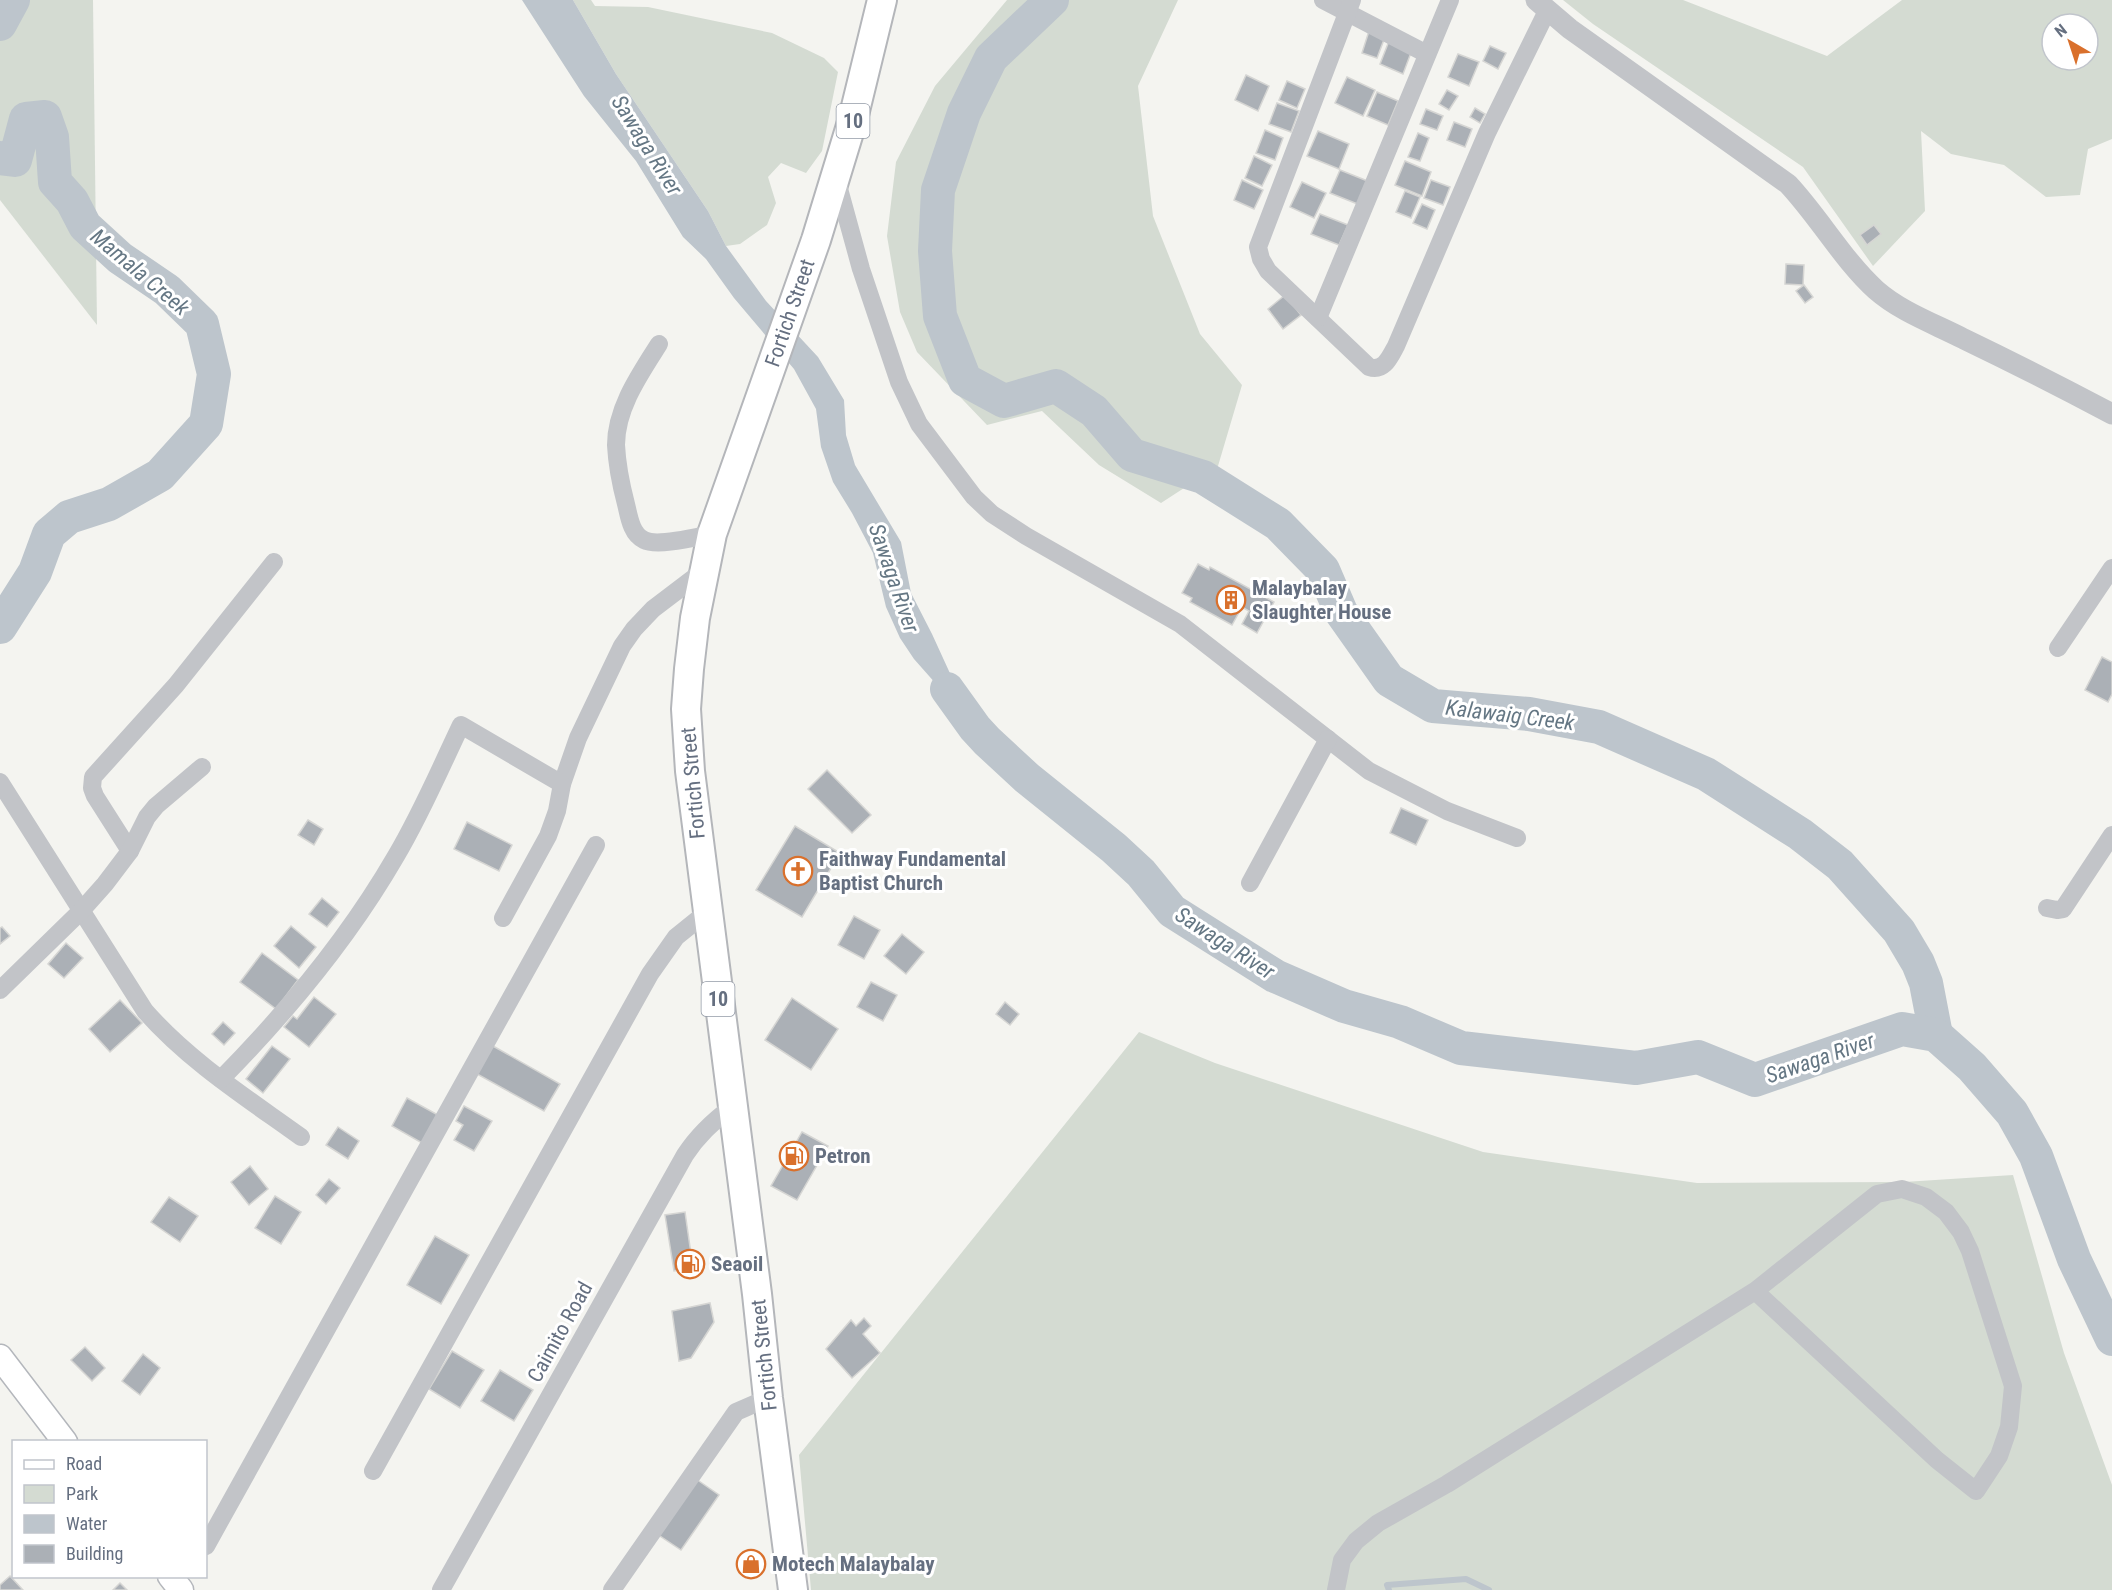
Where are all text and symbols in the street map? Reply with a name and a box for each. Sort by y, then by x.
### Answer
north arrow [2040,12,2100,72]
text: N [2051,20,2071,41]
water label: Sawaga River [606,91,688,200]
road number: 10 [836,104,870,138]
water label: Mamala Creek [86,224,195,321]
street label: Fortich Street [760,256,820,370]
water label: Sawaga River [864,521,924,636]
place label: Malaybalay Slaughter House [1252,576,1391,624]
building icon: Malaybalay Slaughter House [1215,584,1247,616]
water label: Kalawaig Creek [1444,695,1576,735]
street label: Fortich Street [676,726,710,840]
place label: Faithway Fundamental Baptist Church [819,847,1006,895]
church icon: Faithway Fundamental Baptist Church [782,855,814,887]
water label: Sawaga River [1171,902,1280,984]
road number: 10 [702,982,734,1016]
water label: Sawaga River [1763,1028,1878,1088]
fuel station icon: Petron [778,1140,810,1172]
place label: Petron [815,1144,871,1168]
fuel station icon: Seaoil [674,1248,706,1280]
place label: Seaoil [711,1252,763,1276]
street label: Caimito Road [523,1278,597,1386]
street label: Fortich Street [746,1298,782,1412]
legend [12,1440,207,1578]
text: Road [66,1453,102,1474]
text: Park [66,1483,98,1504]
text: Water [66,1513,108,1534]
text: Building [66,1543,123,1564]
shop icon: Motech Malaybalay [735,1548,767,1580]
place label: Motech Malaybalay [772,1552,935,1576]

